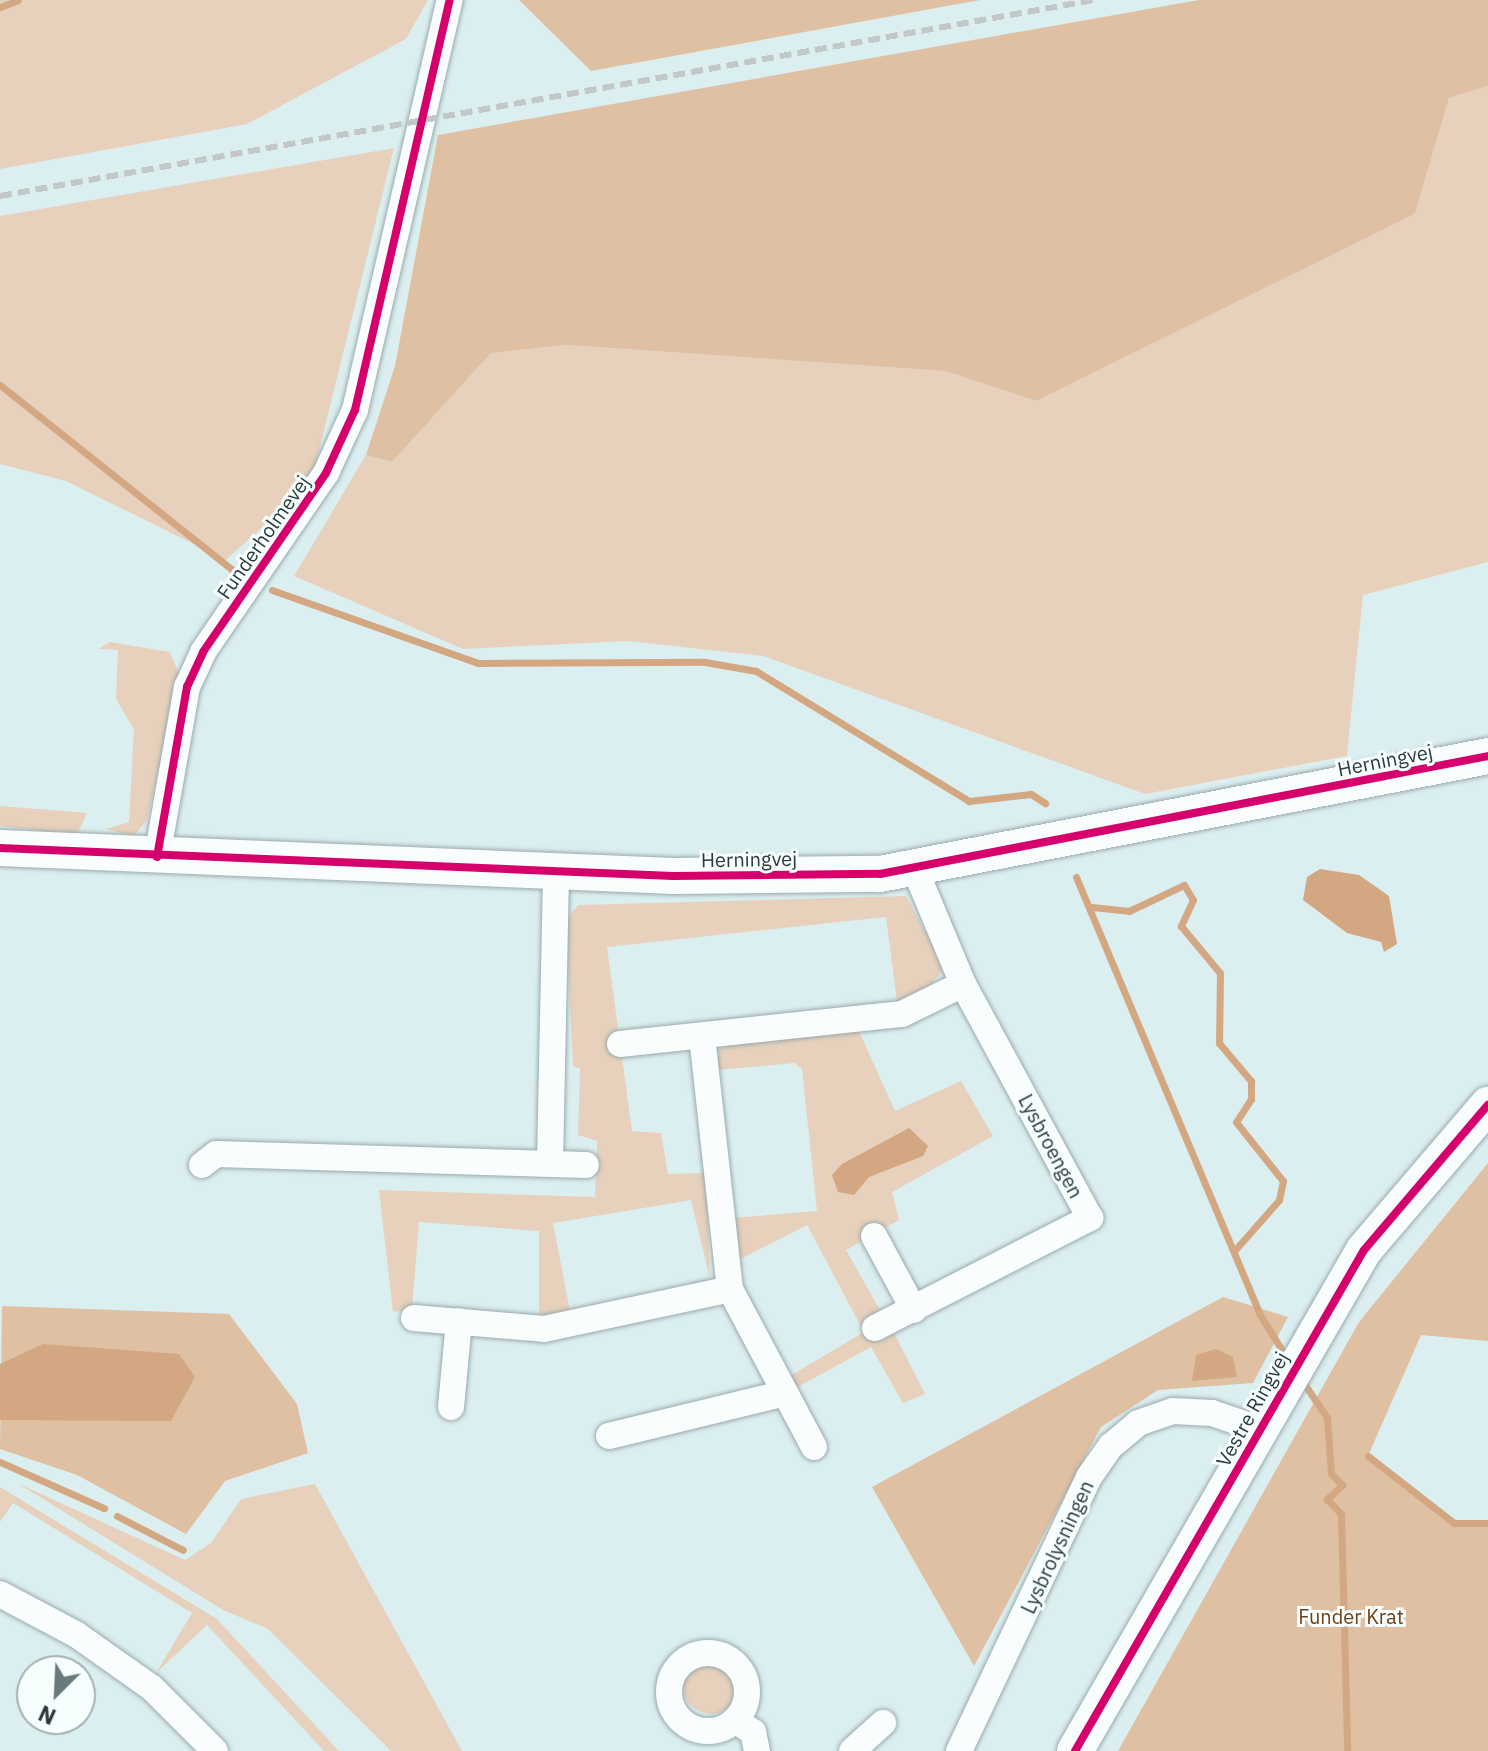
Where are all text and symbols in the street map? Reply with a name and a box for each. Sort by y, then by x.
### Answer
street label: Funderholmevej [212,471,314,603]
street label: Herningvej [1335,739,1435,781]
street label: Herningvej [701,846,797,872]
street label: Lysbroengen [1014,1090,1088,1202]
street label: Vestre Ringvej [1211,1347,1293,1471]
street label: Lysbrolysningen [1016,1477,1098,1617]
park label: Funder Krat [1298,1604,1404,1628]
north arrow [16,1655,96,1735]
text: N [34,1699,60,1732]

